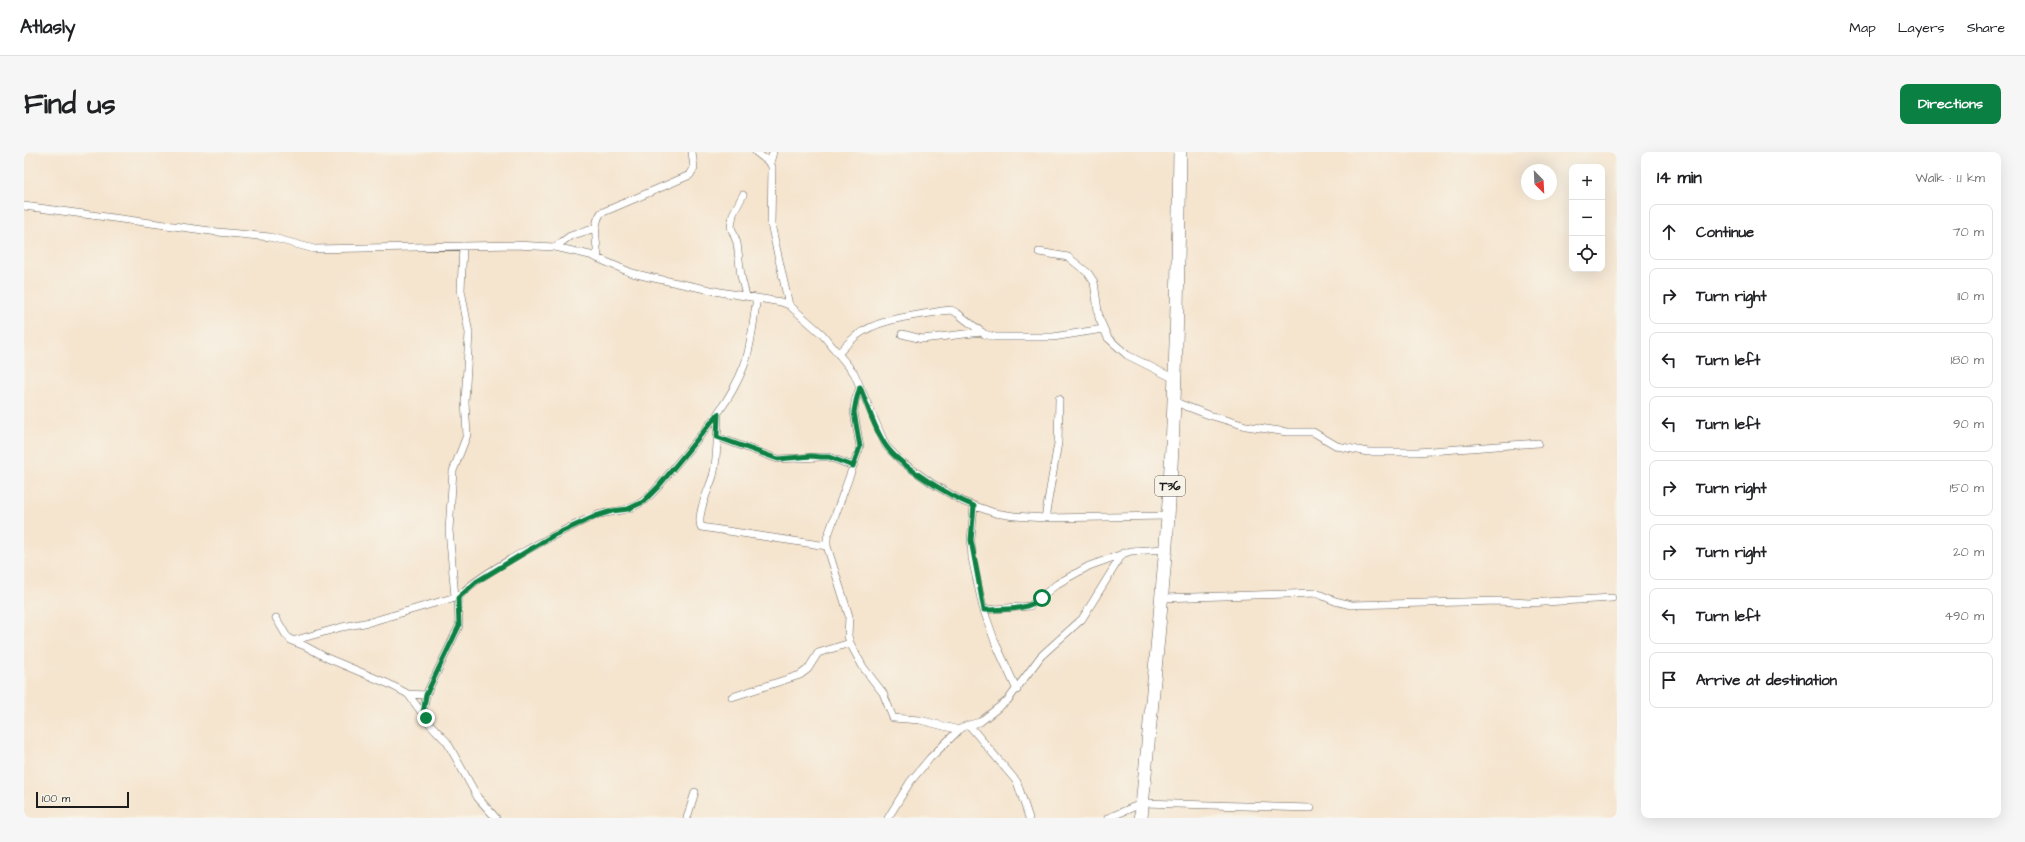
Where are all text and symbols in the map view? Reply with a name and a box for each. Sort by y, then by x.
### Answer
text: Atlasly [20,14,75,41]
text: Map [1849,18,1876,38]
text: Layers [1898,18,1945,38]
text: Share [1967,18,2005,38]
button: Directions [1900,84,2001,124]
text: Find us [24,85,115,124]
north arrow [1521,164,1557,200]
map controls [1569,164,1605,272]
button: + [1569,164,1605,200]
text: 14 min [1657,166,1702,190]
text: Walk · 1.1 km [1915,169,1985,187]
button: − [1569,200,1605,236]
icon: ahead [1658,221,1680,243]
text: Continue [1696,222,1754,243]
text: 70 m [1952,223,1984,241]
button: locate [1569,236,1605,272]
icon: right [1658,285,1680,307]
text: Turn right [1696,286,1767,307]
text: 110 m [1957,287,1984,305]
icon: left [1658,349,1680,371]
text: Turn left [1696,350,1760,371]
text: 180 m [1950,351,1984,369]
icon: left [1658,413,1680,435]
text: Turn left [1696,414,1760,435]
text: 90 m [1953,415,1984,433]
road number: T36 [1155,476,1185,496]
icon: right [1658,477,1680,499]
text: Turn right [1696,478,1767,499]
text: 150 m [1950,479,1984,497]
icon: right [1658,541,1680,563]
text: Turn right [1696,542,1767,563]
text: 20 m [1953,543,1984,561]
route start [1033,589,1051,607]
icon: left [1658,605,1680,627]
text: Turn left [1696,606,1760,627]
text: 490 m [1944,607,1984,625]
icon: arrive [1658,669,1680,691]
text: Arrive at destination [1696,670,1837,691]
route end [417,709,435,727]
scale bar [36,790,129,809]
text: 100 m [42,791,70,806]

